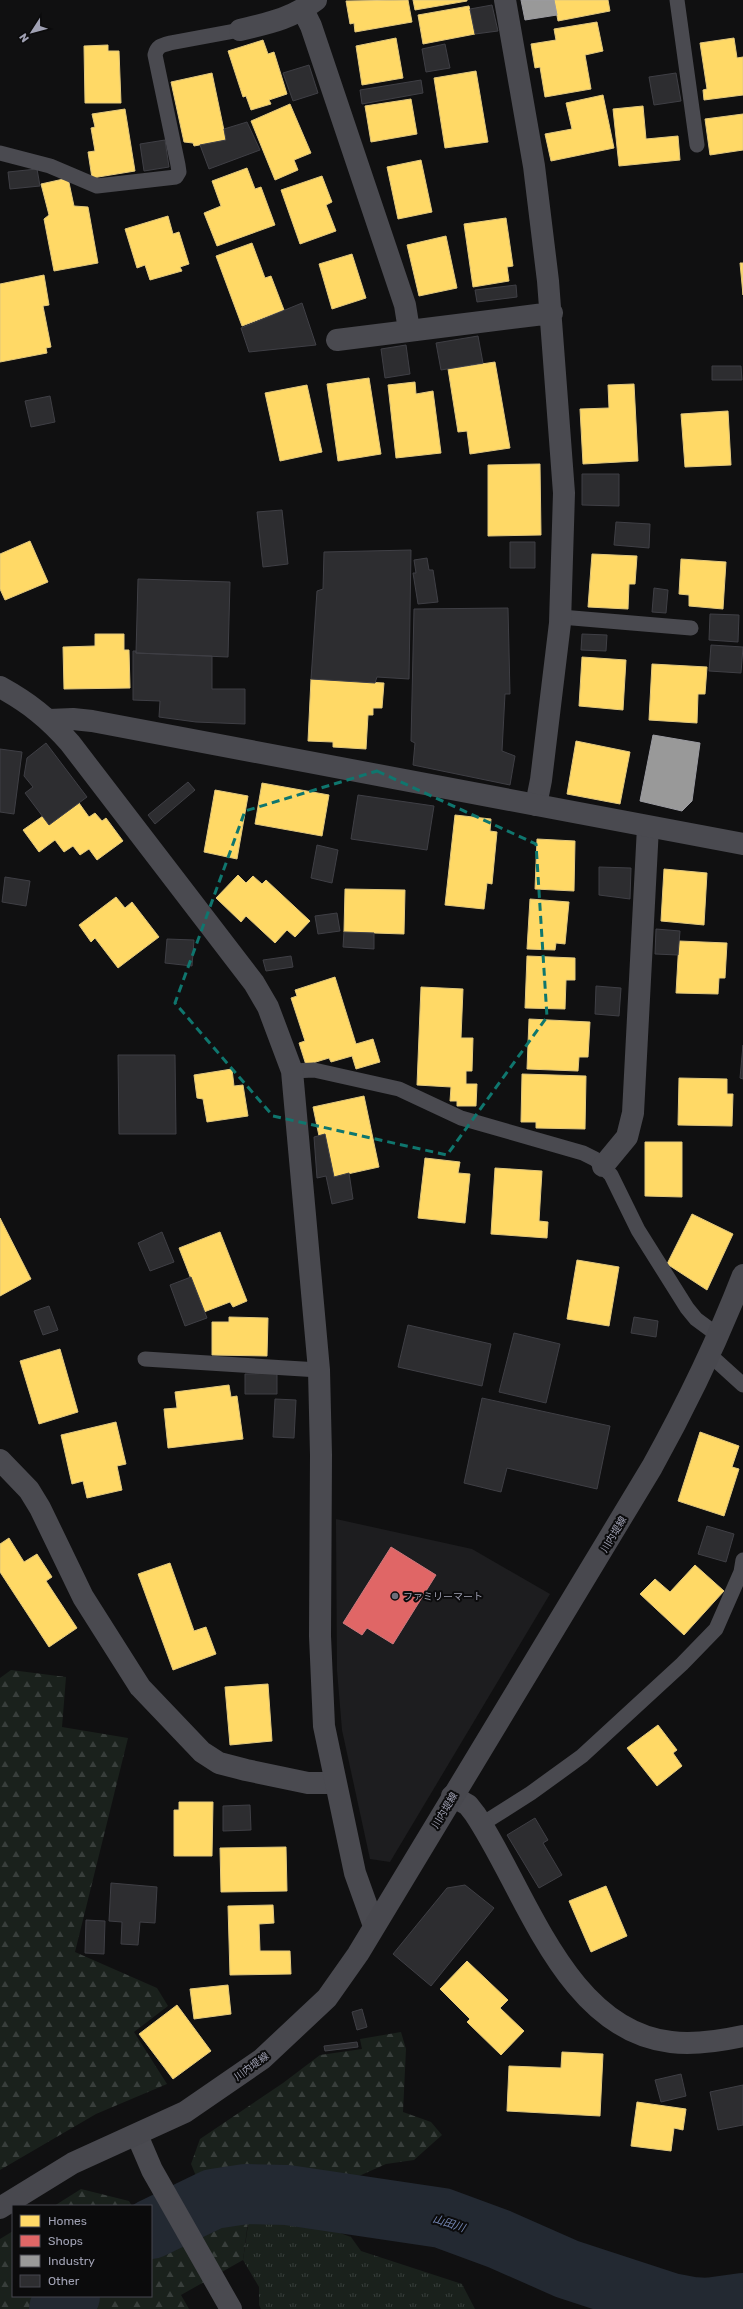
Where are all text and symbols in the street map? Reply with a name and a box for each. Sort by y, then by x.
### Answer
north arrow [12,12,52,52]
text: N [17,30,32,45]
street label: 川内堤線 [598,1514,629,1555]
marker: ファミリーマート [390,1591,400,1601]
place label: ファミリーマート [403,1591,483,1603]
street label: 川内堤線 [429,1790,460,1831]
street label: 川内堤線 [232,2050,271,2083]
legend [12,2205,152,2297]
water label: 山田川 [431,2212,467,2235]
text: Homes [48,2214,87,2228]
text: Shops [48,2234,83,2248]
text: Industry [48,2254,95,2268]
text: Other [48,2274,80,2288]

